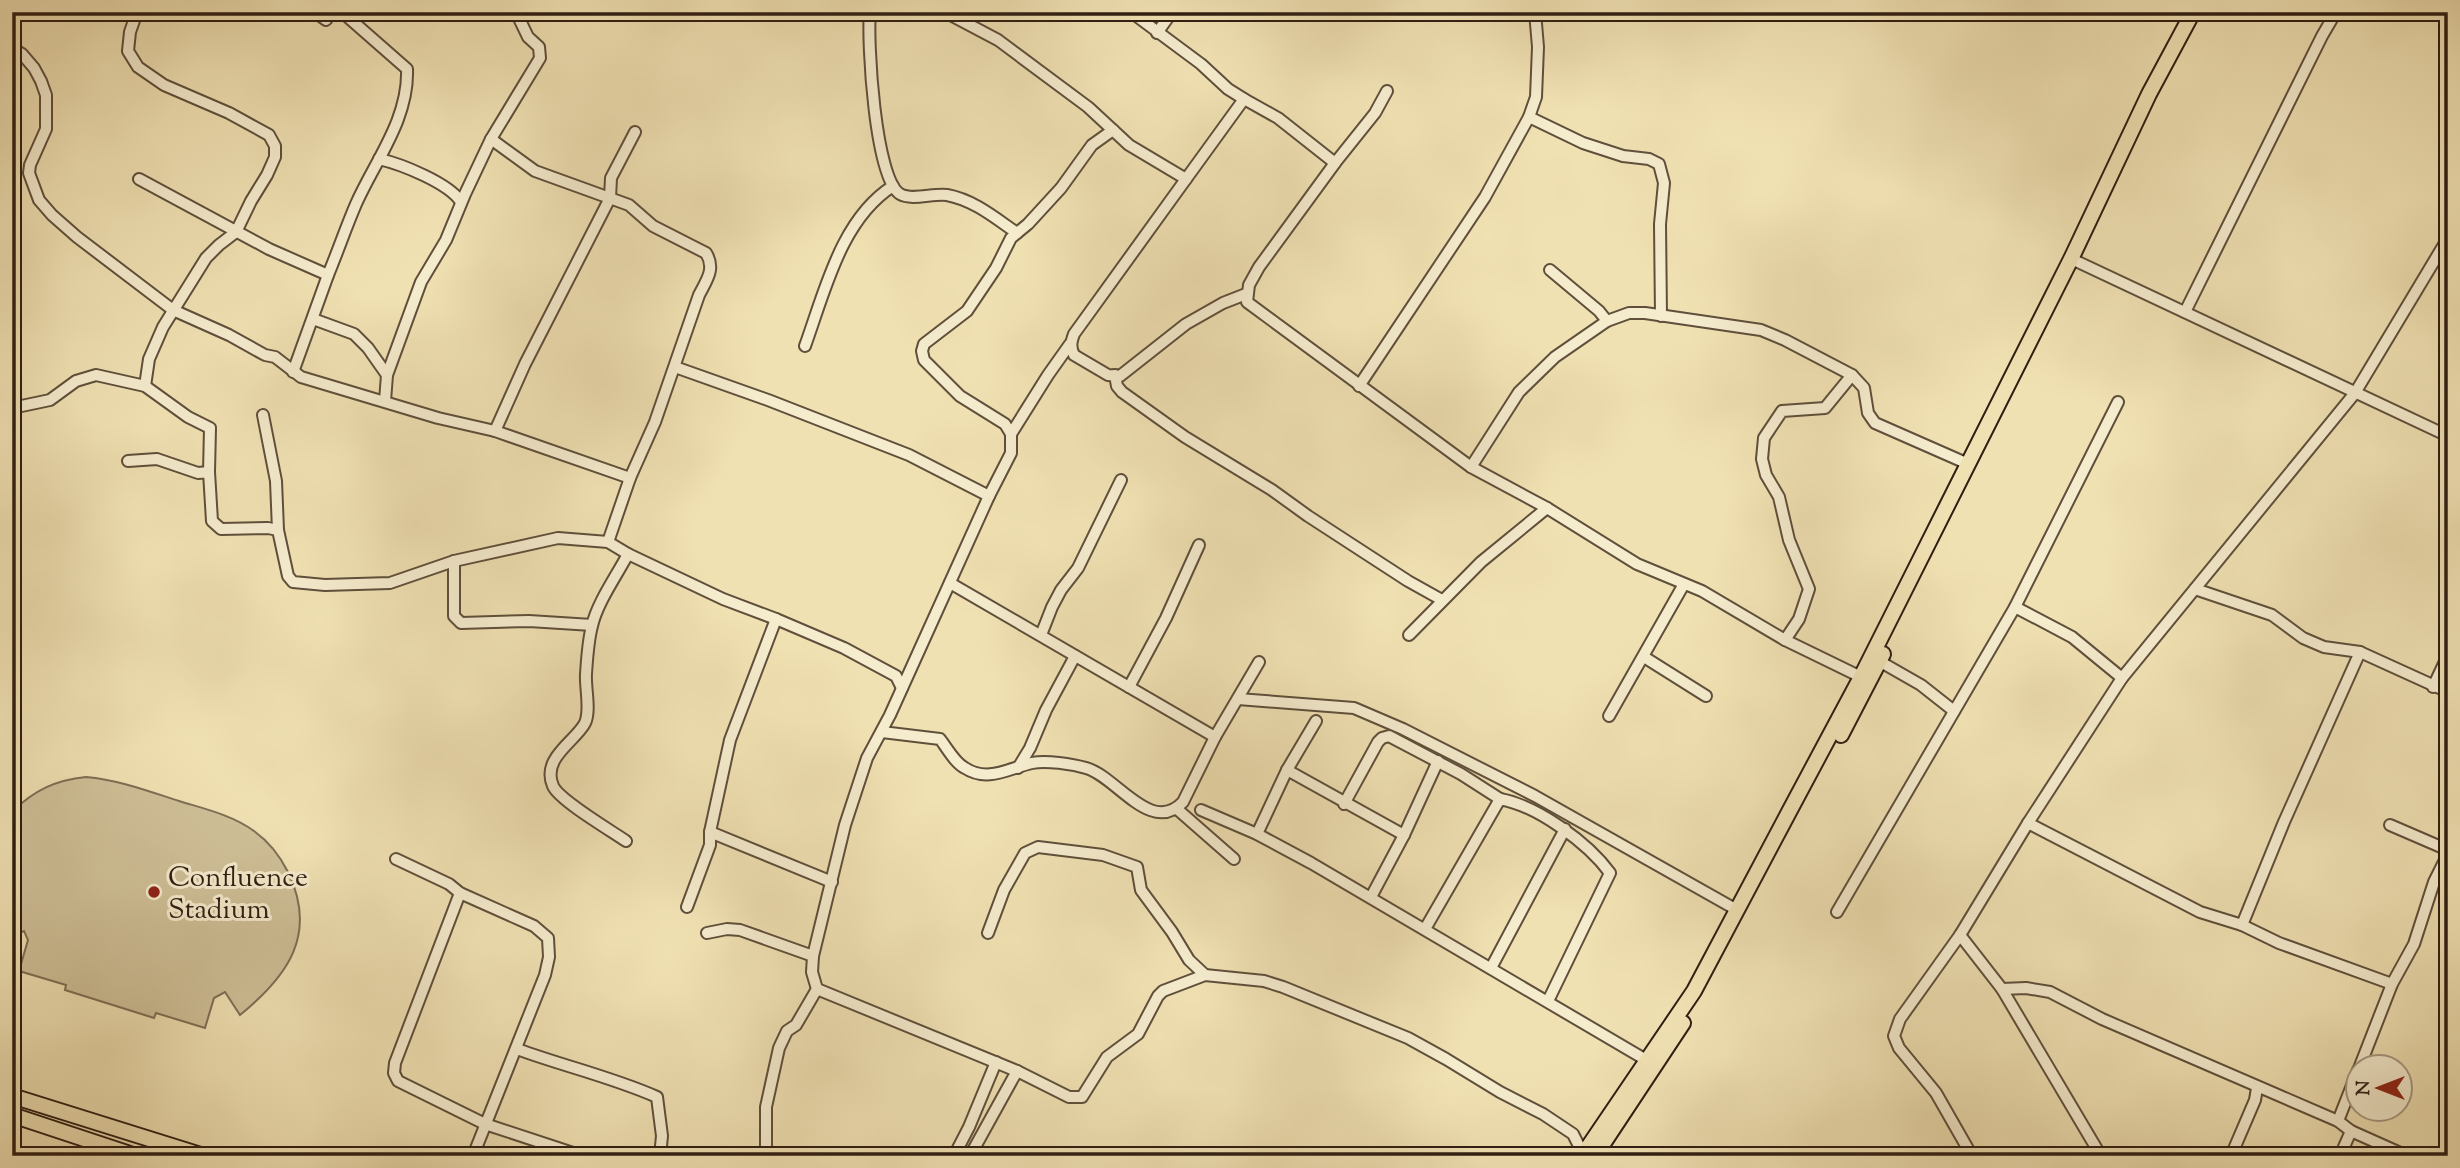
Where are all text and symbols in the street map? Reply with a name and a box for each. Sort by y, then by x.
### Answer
place label: Confluence Stadium [168,859,308,931]
marker: Confluence Stadium [146,884,162,900]
north arrow [2344,1052,2414,1122]
text: N [2351,1080,2378,1096]

